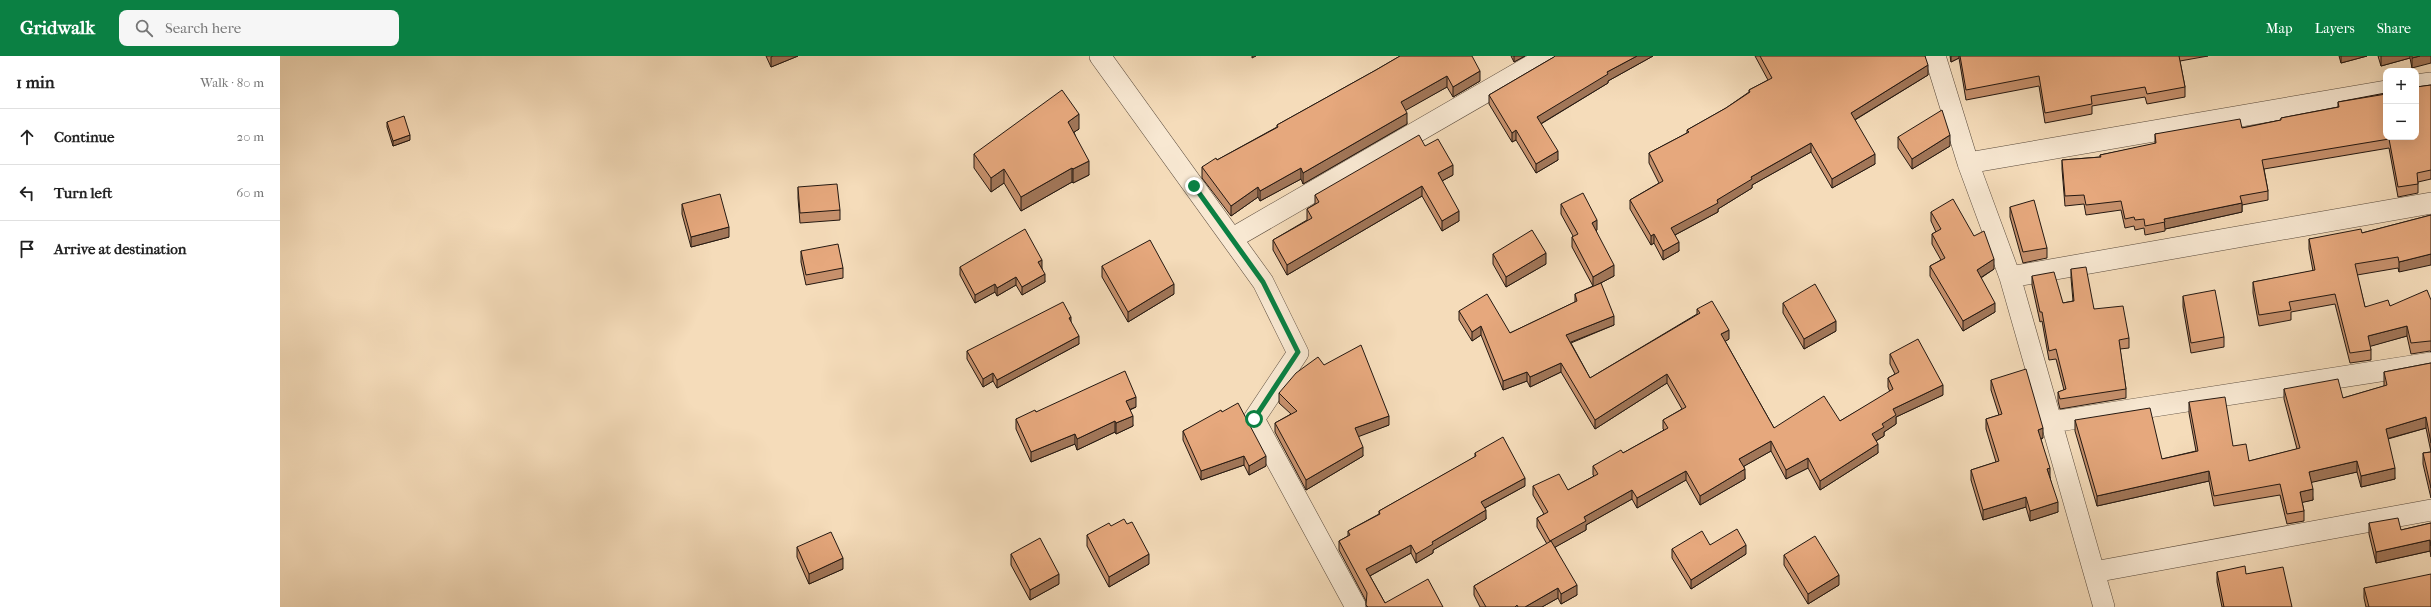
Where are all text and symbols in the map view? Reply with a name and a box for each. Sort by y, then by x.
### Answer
search box [119,10,399,46]
text: Gridwalk [20,17,95,39]
icon: search [133,17,155,39]
text: Search here [165,19,241,37]
text: Map [2266,20,2293,37]
text: Layers [2315,20,2355,37]
text: Share [2377,20,2411,37]
map controls [2383,68,2419,140]
button: + [2383,68,2419,104]
text: 1 min [16,72,55,92]
text: Walk · 80 m [200,75,264,90]
button: − [2383,104,2419,140]
icon: ahead [16,126,38,148]
text: Continue [54,128,114,146]
text: 20 m [237,129,264,144]
route end [1185,177,1203,195]
icon: left [16,182,38,204]
text: Turn left [54,184,112,202]
text: 60 m [236,185,264,200]
icon: arrive [16,238,38,260]
text: Arrive at destination [54,240,186,258]
route start [1245,410,1263,428]

